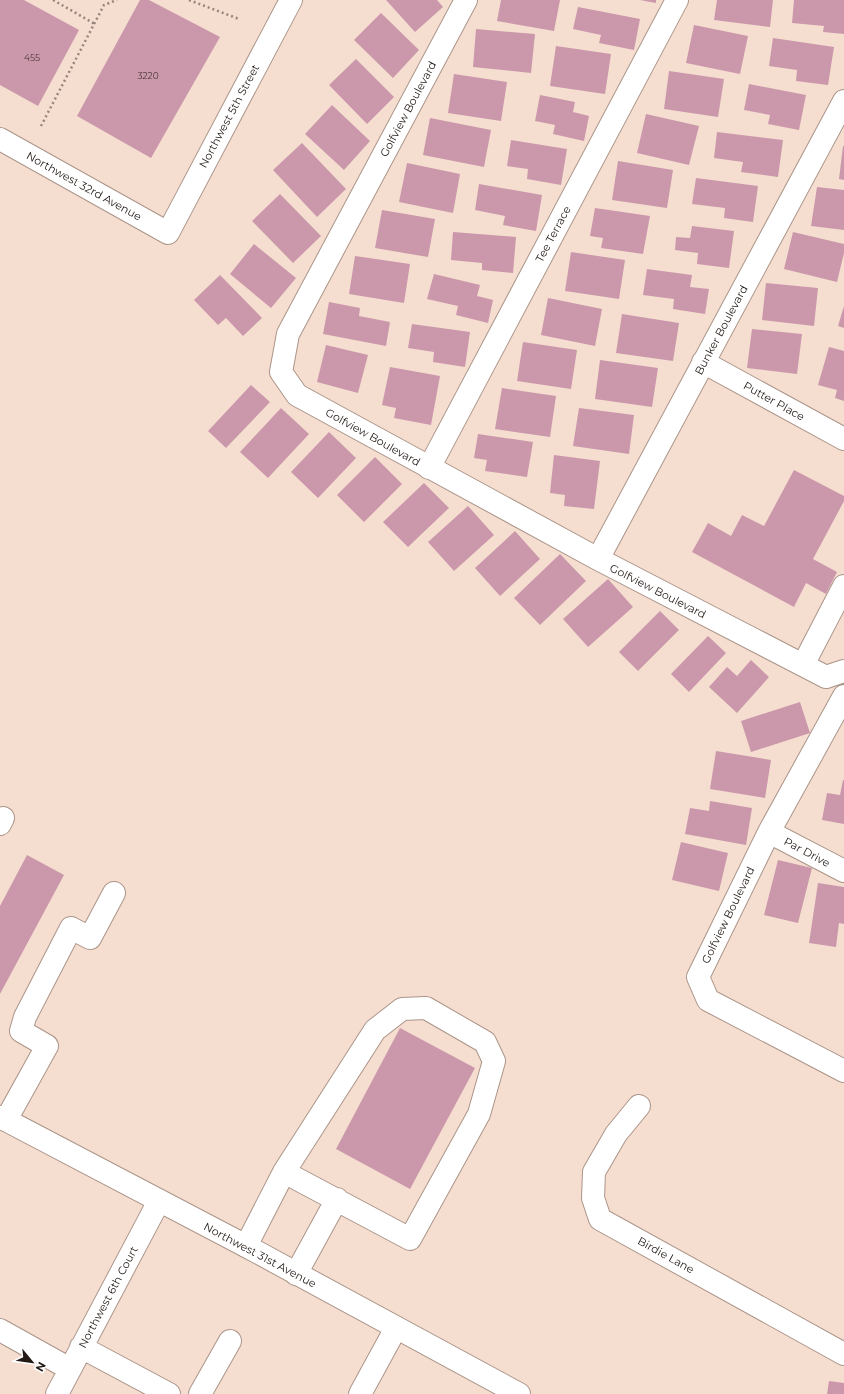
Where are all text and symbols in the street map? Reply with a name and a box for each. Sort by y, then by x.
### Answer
house number: 455 [24,52,40,63]
street label: Golfview Boulevard [377,59,439,159]
street label: Northwest 5th Street [196,61,263,170]
house number: 3220 [137,70,159,81]
street label: Northwest 32rd Avenue [24,148,144,224]
street label: Tee Terrace [532,203,574,265]
street label: Bunker Boulevard [691,283,751,377]
street label: Putter Place [741,378,807,424]
street label: Golfview Boulevard [323,405,423,469]
street label: Golfview Boulevard [607,561,709,621]
street label: Par Drive [781,834,833,870]
street label: Golfview Boulevard [698,864,758,966]
street label: Northwest 31st Avenue [201,1219,319,1291]
street label: Birdie Lane [635,1234,697,1276]
street label: Northwest 6th Court [75,1243,141,1350]
north arrow [12,1342,52,1382]
text: N [32,1360,49,1374]

